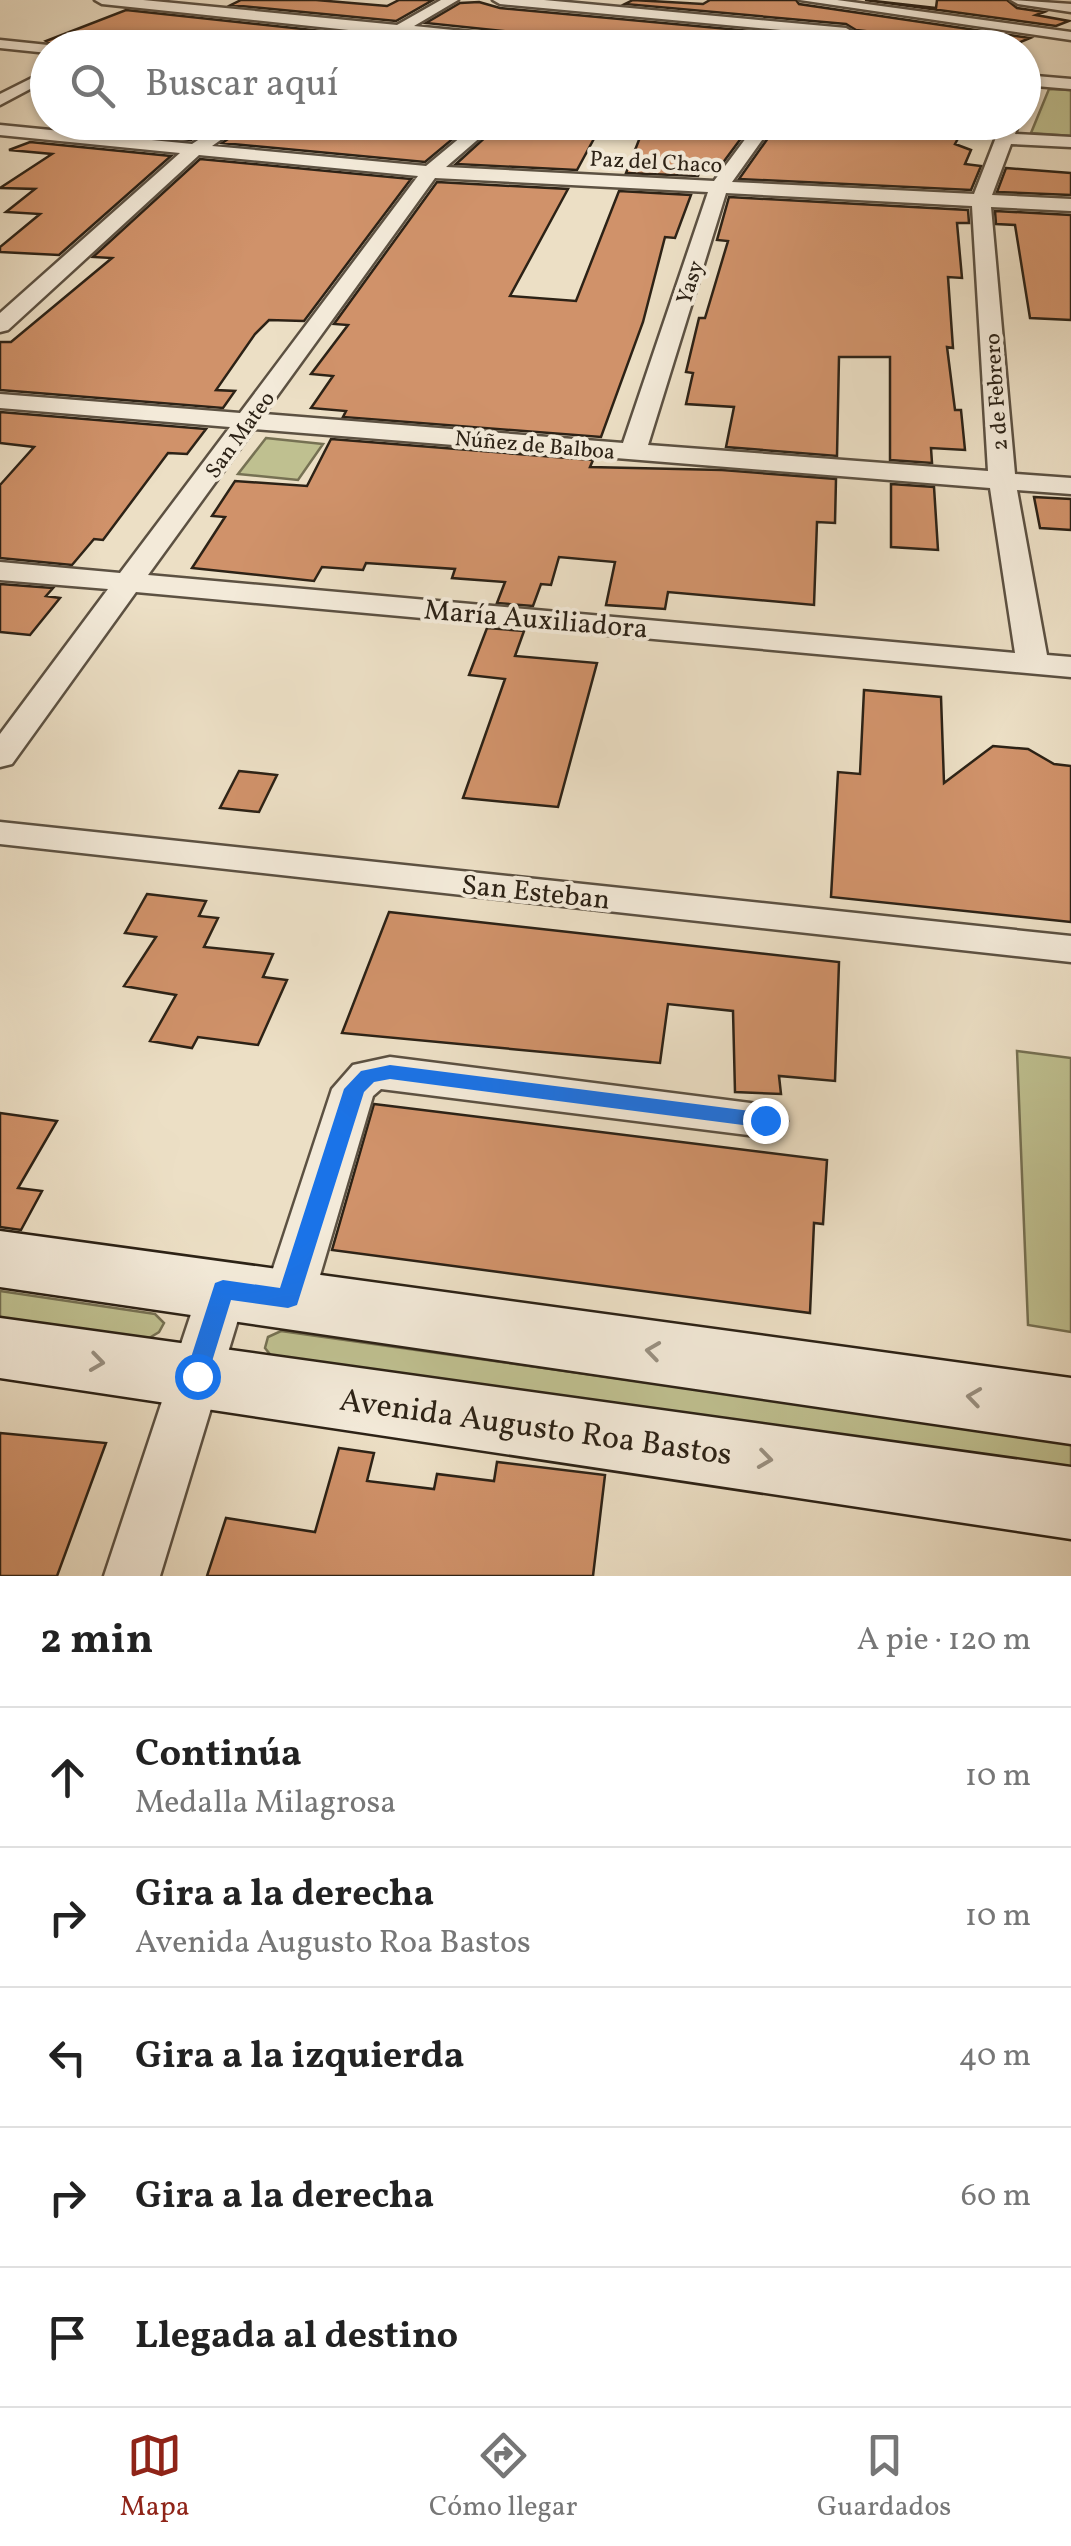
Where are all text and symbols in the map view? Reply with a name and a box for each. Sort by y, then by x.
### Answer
search box [30,30,1041,140]
icon: search [65,58,120,113]
text: Buscar aquí [145,59,338,112]
street label: Paz del Chaco [589,145,723,182]
street label: Yasy [670,257,713,309]
street label: 2 de Febrero [978,332,1017,452]
street label: San Mateo [199,385,283,486]
street label: Núñez de Balboa [453,424,616,469]
street label: María Auxiliadora [422,591,649,650]
street label: San Esteban [459,866,612,921]
route end [743,1098,789,1144]
one-way arrow [644,1342,661,1363]
one-way arrow [88,1351,105,1372]
route start [175,1354,221,1400]
street label: Avenida Augusto Roa Bastos [337,1380,735,1478]
one-way arrow [966,1388,983,1409]
one-way arrow [756,1447,773,1468]
text: 2 min [40,1612,153,1671]
text: A pie · 120 m [857,1619,1031,1663]
text: Continúa [135,1729,302,1782]
icon: ahead [40,1750,95,1805]
text: 10 m [965,1755,1031,1799]
text: Medalla Milagrosa [135,1782,396,1826]
text: Gira a la derecha [135,1869,434,1922]
icon: right [40,1890,95,1945]
text: 10 m [965,1895,1031,1939]
text: Avenida Augusto Roa Bastos [135,1922,531,1966]
icon: left [40,2030,95,2085]
text: Gira a la izquierda [135,2031,464,2084]
text: 40 m [959,2035,1031,2079]
icon: right [40,2170,95,2225]
text: Gira a la derecha [135,2171,434,2224]
text: 60 m [961,2175,1031,2219]
icon: arrive [40,2310,95,2365]
text: Llegada al destino [135,2311,458,2364]
tab: Mapa [120,2428,190,2527]
tab: Cómo llegar [429,2428,578,2527]
tab: Guardados [817,2428,951,2527]

